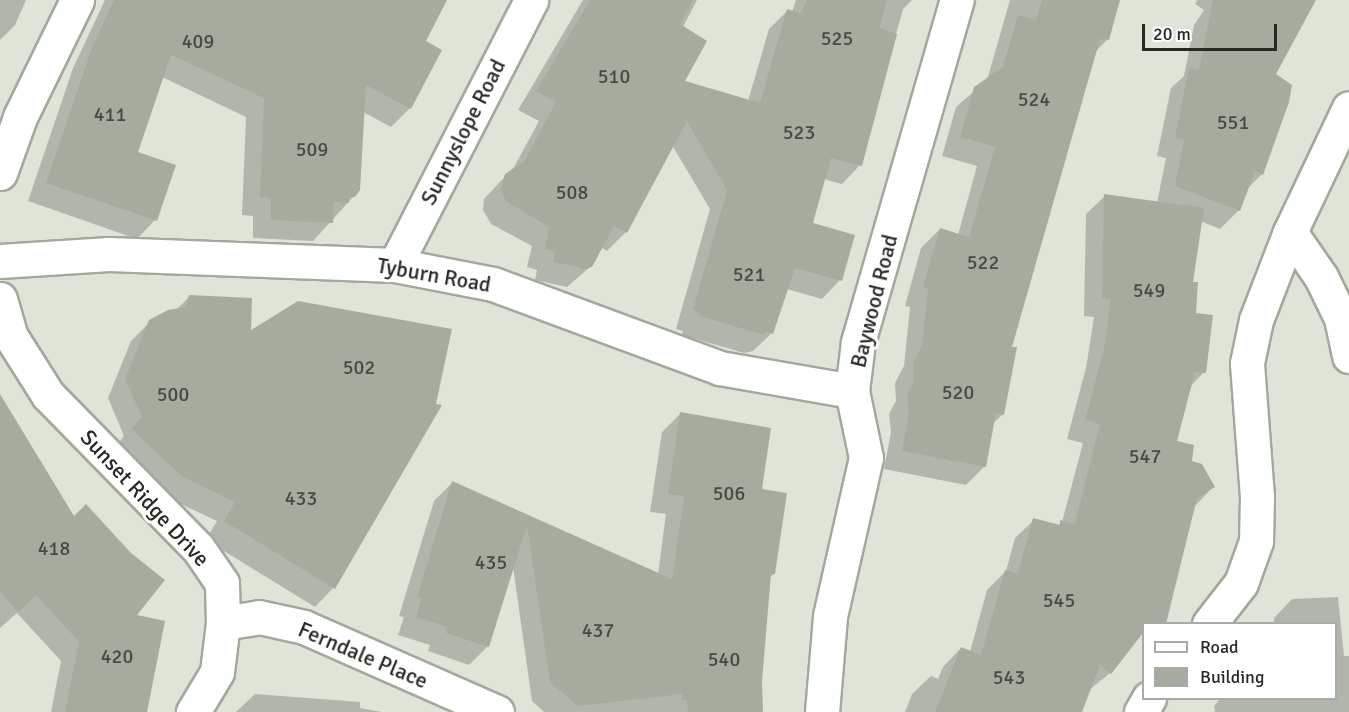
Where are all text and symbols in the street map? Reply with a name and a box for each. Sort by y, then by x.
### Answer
scale bar [1145,12,1280,50]
text: 20 m [1153,23,1191,45]
house number: 525 [821,26,853,50]
house number: 409 [182,29,214,53]
street label: Sunnyslope Road [415,55,511,209]
house number: 510 [598,64,630,88]
house number: 524 [1018,87,1050,111]
house number: 411 [94,102,126,126]
house number: 551 [1217,110,1249,134]
house number: 523 [783,120,815,144]
house number: 509 [296,137,328,161]
house number: 508 [556,180,588,204]
street label: Baywood Road [845,232,903,370]
house number: 522 [967,250,999,274]
street label: Tyburn Road [375,252,493,298]
house number: 521 [733,262,765,286]
house number: 549 [1133,278,1165,302]
house number: 502 [343,355,375,379]
house number: 520 [942,380,974,404]
house number: 500 [157,382,189,406]
street label: Sunset Ridge Drive [75,424,215,572]
house number: 547 [1129,444,1161,468]
house number: 506 [713,481,745,505]
house number: 433 [285,486,317,510]
house number: 418 [38,536,70,560]
house number: 435 [475,550,507,574]
house number: 545 [1043,588,1075,612]
street label: Ferndale Place [294,616,432,694]
house number: 437 [582,618,614,642]
legend [1142,622,1337,700]
text: Road [1200,636,1239,658]
house number: 420 [101,644,133,668]
house number: 540 [708,647,740,671]
house number: 543 [993,665,1025,689]
text: Building [1200,666,1264,688]

